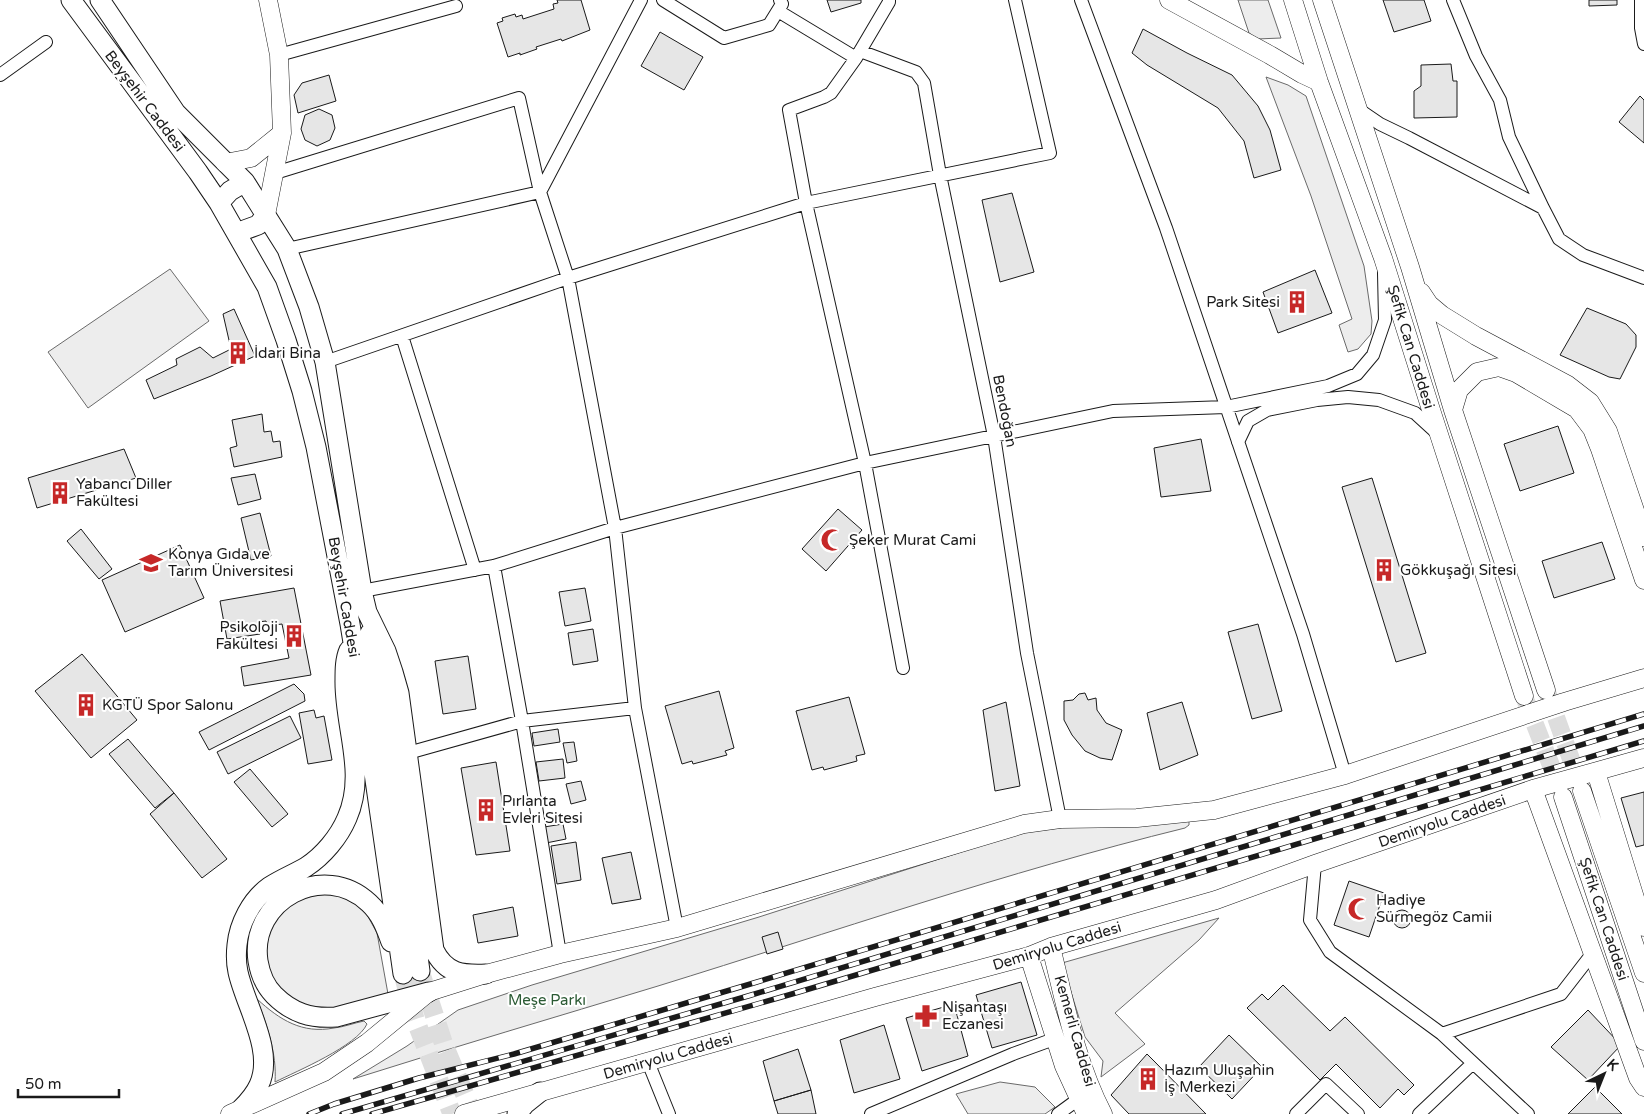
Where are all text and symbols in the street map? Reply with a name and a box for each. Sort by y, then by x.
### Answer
street label: Beyşehir Caddesi [101,47,189,155]
street label: Şefik Can Caddesi [1384,283,1438,411]
building icon: Park Sitesi [1284,289,1310,315]
place label: Park Sitesi [1206,293,1280,311]
building icon: İdari Bina [225,340,251,366]
place label: İdari Bina [254,344,321,362]
street label: Bendoğan [989,373,1021,449]
place label: Yabancı Diller Fakültesi [76,475,172,510]
building icon: Yabancı Diller Fakültesi [47,480,73,506]
mosque icon: Şeker Murat Cami [819,527,845,553]
place label: Şeker Murat Cami [849,531,976,549]
street label: Beyşehir Caddesi [325,535,363,659]
place label: Konya Gıda ve Tarım Üniversitesi [168,545,294,580]
school or university icon: Konya Gıda ve Tarım Üniversitesi [138,550,164,576]
building icon: Gökkuşağı Sitesi [1371,557,1397,583]
place label: Gökkuşağı Sitesi [1400,561,1517,579]
place label: Psikoloji Fakültesi [215,618,278,653]
building icon: Psikoloji Fakültesi [281,623,307,649]
building icon: KGTÜ Spor Salonu [73,692,99,718]
place label: KGTÜ Spor Salonu [102,696,233,714]
street label: Demiryolu Caddesi [1376,791,1508,851]
place label: Pırlanta Evleri Sitesi [502,792,583,827]
building icon: Pırlanta Evleri Sitesi [473,797,499,823]
street label: Şefik Can Caddesi [1576,855,1632,983]
place label: Hadiye Sürmegöz Camii [1376,891,1492,926]
mosque icon: Hadiye Sürmegöz Camii [1346,896,1372,922]
street label: Demiryolu Caddesi [990,918,1124,974]
street label: Kemerli Caddesi [1050,973,1100,1089]
park label: Meşe Parkı [508,991,586,1009]
place label: Nişantaşı Eczanesi [942,998,1007,1033]
pharmacy icon: Nişantaşı Eczanesi [913,1003,939,1029]
street label: Demiryolu Caddesi [601,1029,735,1083]
north arrow [1579,1049,1629,1099]
text: K [1603,1055,1622,1075]
place label: Hazım Uluşahin İş Merkezi [1164,1061,1274,1096]
scale bar [18,1066,119,1098]
building icon: Hazım Uluşahin İş Merkezi [1135,1066,1161,1092]
text: 50 m [25,1075,62,1093]

